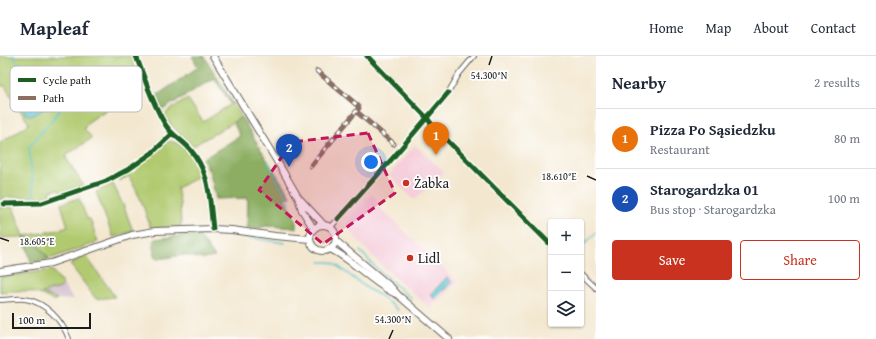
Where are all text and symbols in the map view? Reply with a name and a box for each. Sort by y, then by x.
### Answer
text: Mapleaf [20,14,89,42]
text: Home [649,18,684,38]
text: Map [706,18,731,38]
text: About [753,18,789,38]
text: Contact [811,18,856,38]
legend [10,66,142,112]
text: 54.300°N [471,68,508,83]
text: Nearby [612,70,666,95]
text: Cycle path [43,72,92,88]
text: 2 results [814,73,860,92]
text: Path [43,90,65,106]
text: Pizza Po Sąsiedzku [650,119,776,140]
pin: 1 [423,122,449,155]
text: 1 [622,129,628,148]
text: 80 m [834,129,860,148]
pin: 2 [276,134,302,167]
text: Restaurant [650,140,710,159]
your location [361,152,381,172]
text: 18.610°E [541,169,577,184]
place label: Żabka [414,173,449,193]
marker: Żabka [401,178,411,188]
text: Starogardzka 01 [650,179,759,200]
text: 2 [622,189,628,208]
text: 100 m [828,189,860,208]
text: Bus stop · Starogardzka [650,200,776,219]
map controls [548,219,584,327]
button: + [548,219,584,255]
text: 18.605°E [19,234,55,249]
button: Save [612,240,732,280]
button: Share [740,240,860,280]
place label: Lidl [418,248,440,268]
marker: Lidl [405,253,415,263]
button: − [548,255,584,291]
button: layers [548,291,584,327]
scale bar [12,311,91,330]
text: 100 m [18,312,45,328]
text: 54.300°N [375,312,412,327]

